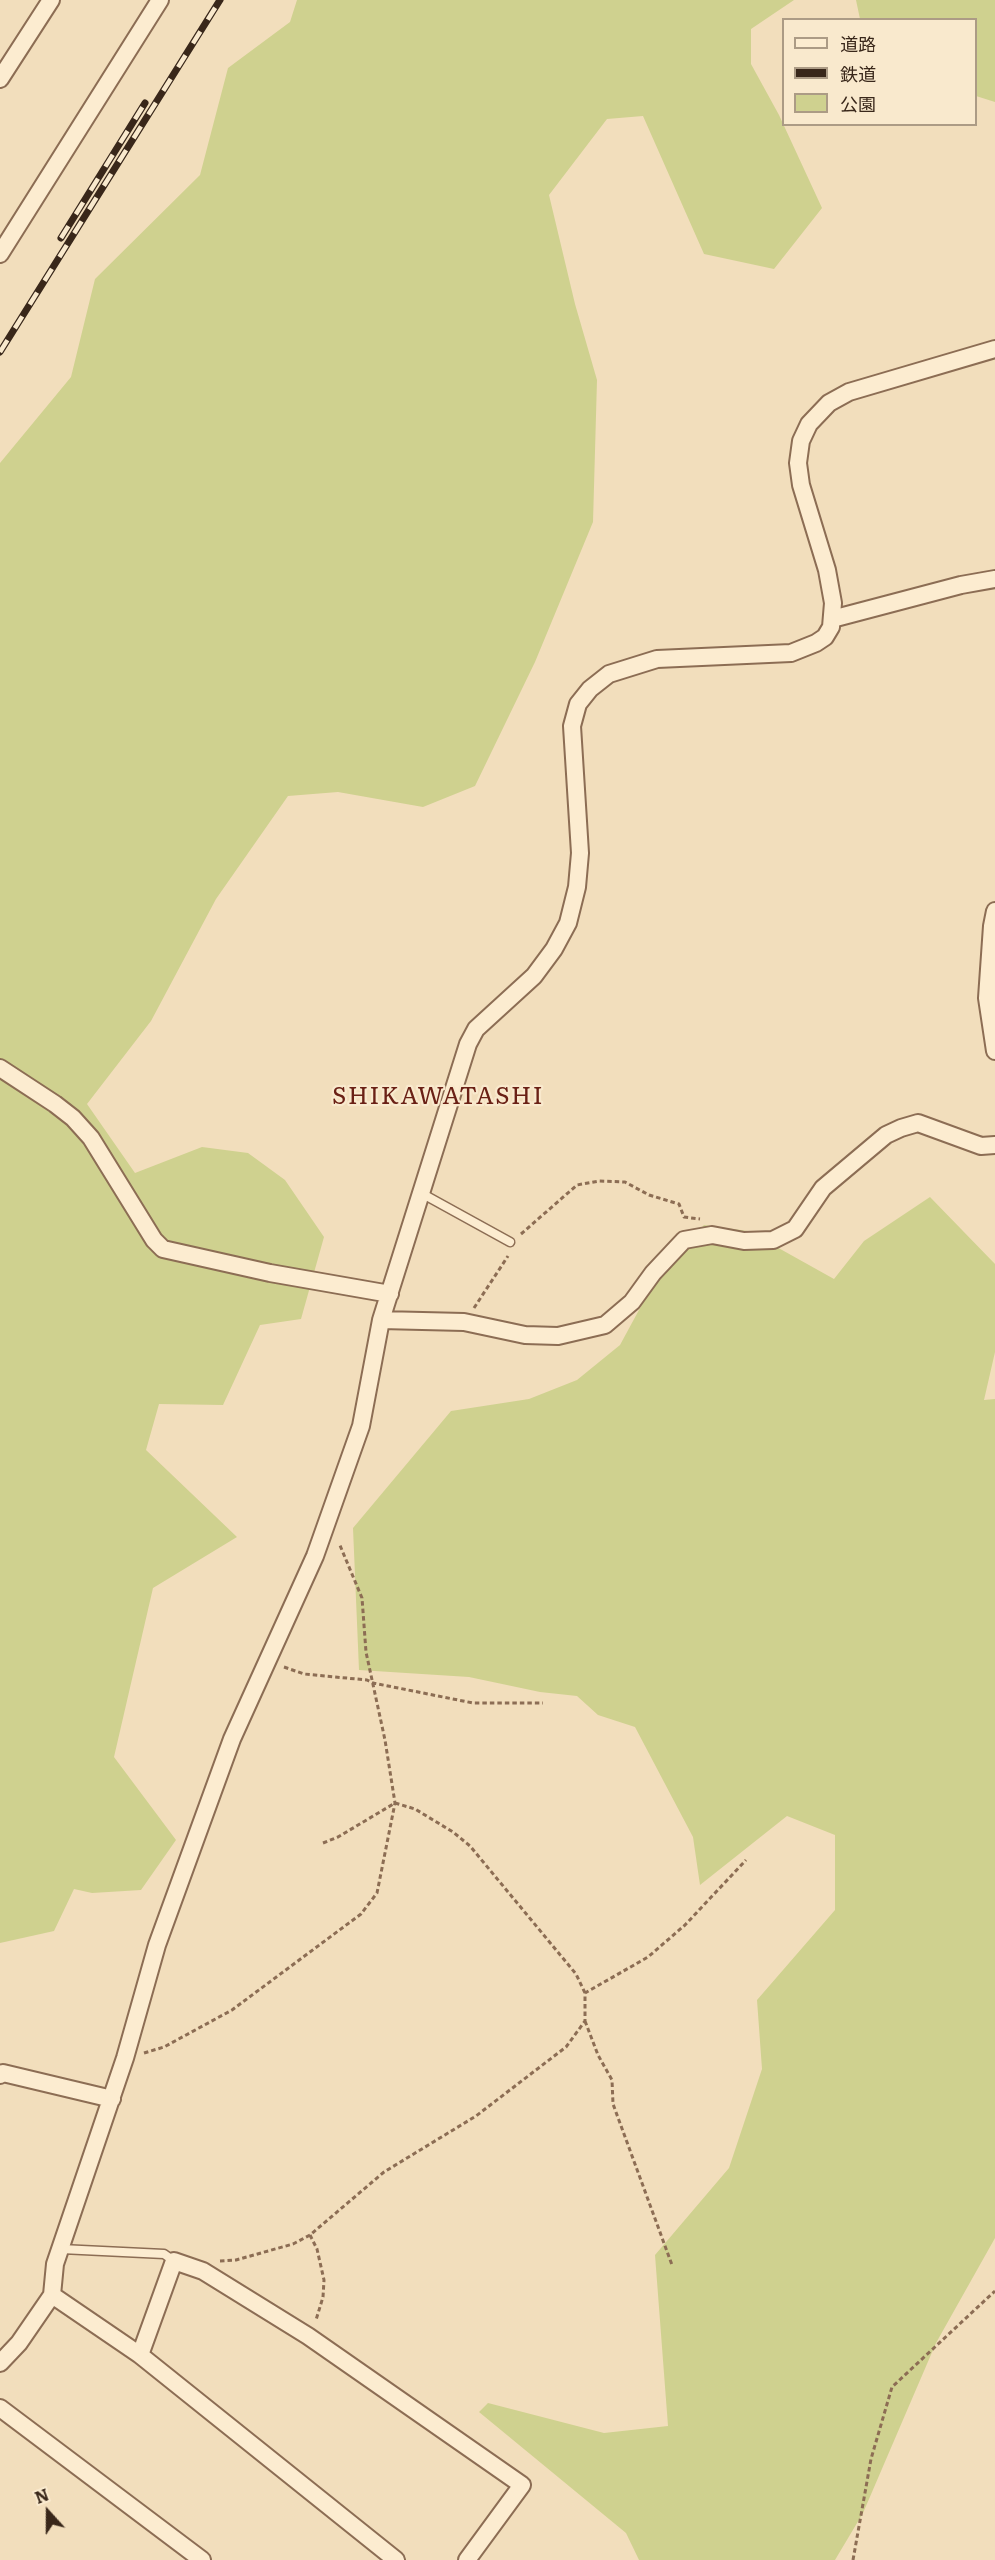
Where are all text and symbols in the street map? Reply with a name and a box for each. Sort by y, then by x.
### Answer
legend [782,18,977,126]
text: 道路 [840,30,876,57]
text: 鉄道 [840,60,876,87]
text: 公園 [840,90,876,117]
district label: SHIKAWATASHI [332,1083,544,1111]
north arrow [18,2482,78,2542]
text: N [31,2482,52,2509]

